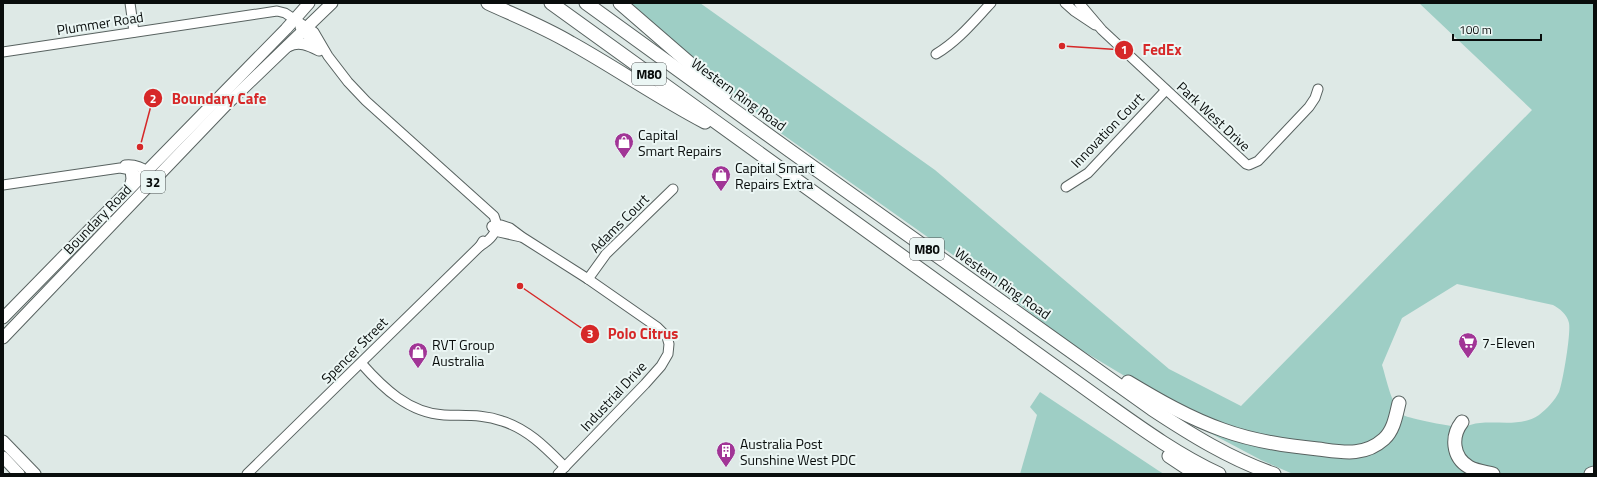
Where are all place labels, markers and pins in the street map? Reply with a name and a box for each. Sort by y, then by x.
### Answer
callout: FedEx [1114,36,1189,63]
callout: Boundary Cafe [143,85,274,112]
place label: Capital Smart Repairs [638,124,722,161]
shop icon: Capital Smart Repairs [613,131,635,159]
place label: Capital Smart Repairs Extra [735,157,814,194]
shop icon: Capital Smart Repairs Extra [710,164,732,192]
callout: Polo Citrus [580,320,686,347]
supermarket icon: 7-Eleven [1457,331,1479,359]
place label: 7-Eleven [1482,332,1535,353]
place label: RVT Group Australia [432,334,495,371]
shop icon: RVT Group Australia [407,341,429,369]
place label: Australia Post Sunshine West PDC [740,433,856,470]
building icon: Australia Post Sunshine West PDC [715,440,737,468]

